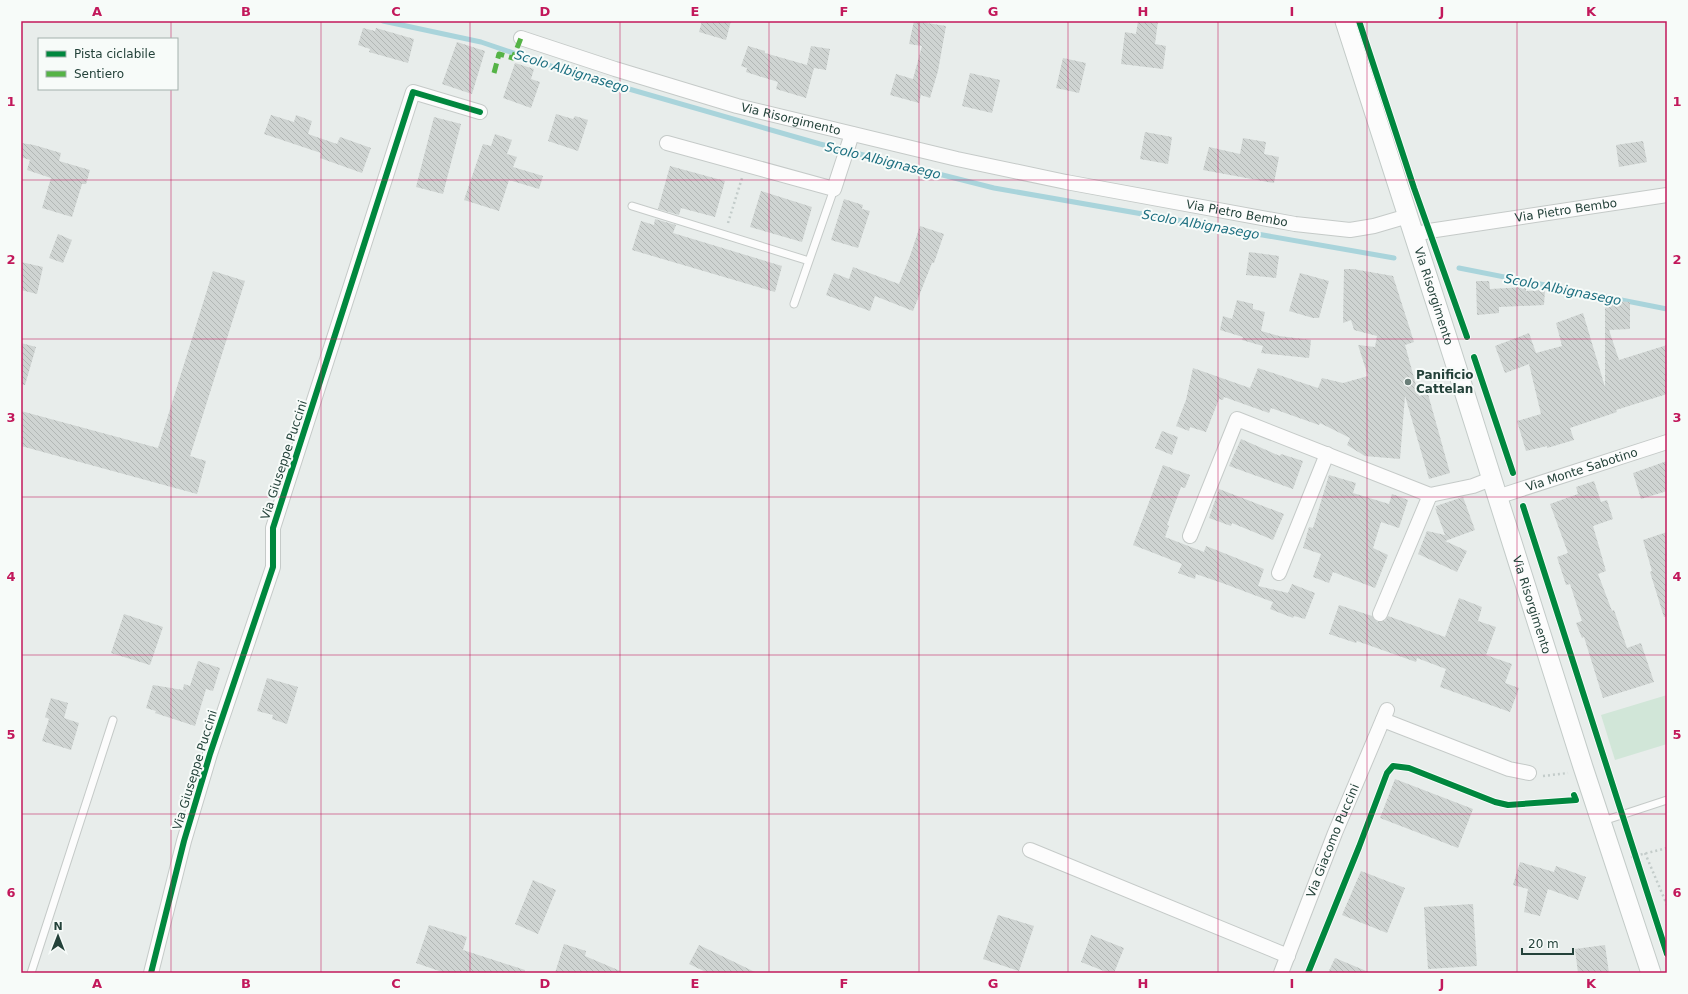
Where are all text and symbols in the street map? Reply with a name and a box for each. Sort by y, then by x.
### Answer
text: A [92,4,102,19]
text: B [241,4,251,19]
text: C [391,4,401,19]
text: D [540,4,551,19]
text: E [691,4,699,19]
text: F [840,4,848,19]
text: G [988,4,998,19]
text: H [1138,4,1148,19]
text: I [1290,4,1294,19]
text: J [1439,4,1444,19]
text: K [1586,4,1597,19]
legend [38,38,178,90]
text: Pista ciclabile [74,47,155,61]
water label: Scolo Albignasego [513,47,631,96]
text: Sentiero [74,67,124,81]
text: 1 [6,94,16,109]
text: 1 [1672,94,1682,109]
street label: Via Risorgimento [740,100,842,138]
water label: Scolo Albignasego [823,139,942,182]
street label: Via Pietro Bembo [1514,196,1618,225]
street label: Via Pietro Bembo [1185,197,1289,230]
water label: Scolo Albignasego [1141,207,1261,242]
street label: Via Risorgimento [1411,245,1456,347]
text: 2 [6,252,16,267]
text: 2 [1672,252,1682,267]
water label: Scolo Albignasego [1503,271,1623,308]
place label: Panificio Cattelan [1416,368,1474,396]
marker: Panificio Cattelan [1403,377,1413,387]
street label: Via Giuseppe Puccini [258,398,310,522]
text: 3 [6,410,16,425]
text: 3 [1672,410,1682,425]
street label: Via Monte Sabotino [1524,445,1639,494]
street label: Via Risorgimento [1510,554,1554,656]
text: 4 [6,569,16,584]
text: 4 [1672,569,1682,584]
street label: Via Giuseppe Puccini [170,708,220,832]
text: 5 [6,727,16,742]
text: 5 [1672,727,1682,742]
street label: Via Giacomo Puccini [1304,782,1362,900]
text: 6 [6,885,16,900]
text: 6 [1672,885,1682,900]
north arrow [38,916,78,956]
text: N [53,920,63,933]
scale bar [1522,930,1573,956]
text: 20 m [1528,937,1559,951]
text: A [92,976,102,991]
text: B [241,976,251,991]
text: C [391,976,401,991]
text: D [540,976,551,991]
text: E [691,976,699,991]
text: F [840,976,848,991]
text: G [988,976,998,991]
text: H [1138,976,1148,991]
text: I [1290,976,1294,991]
text: J [1439,976,1444,991]
text: K [1586,976,1597,991]

